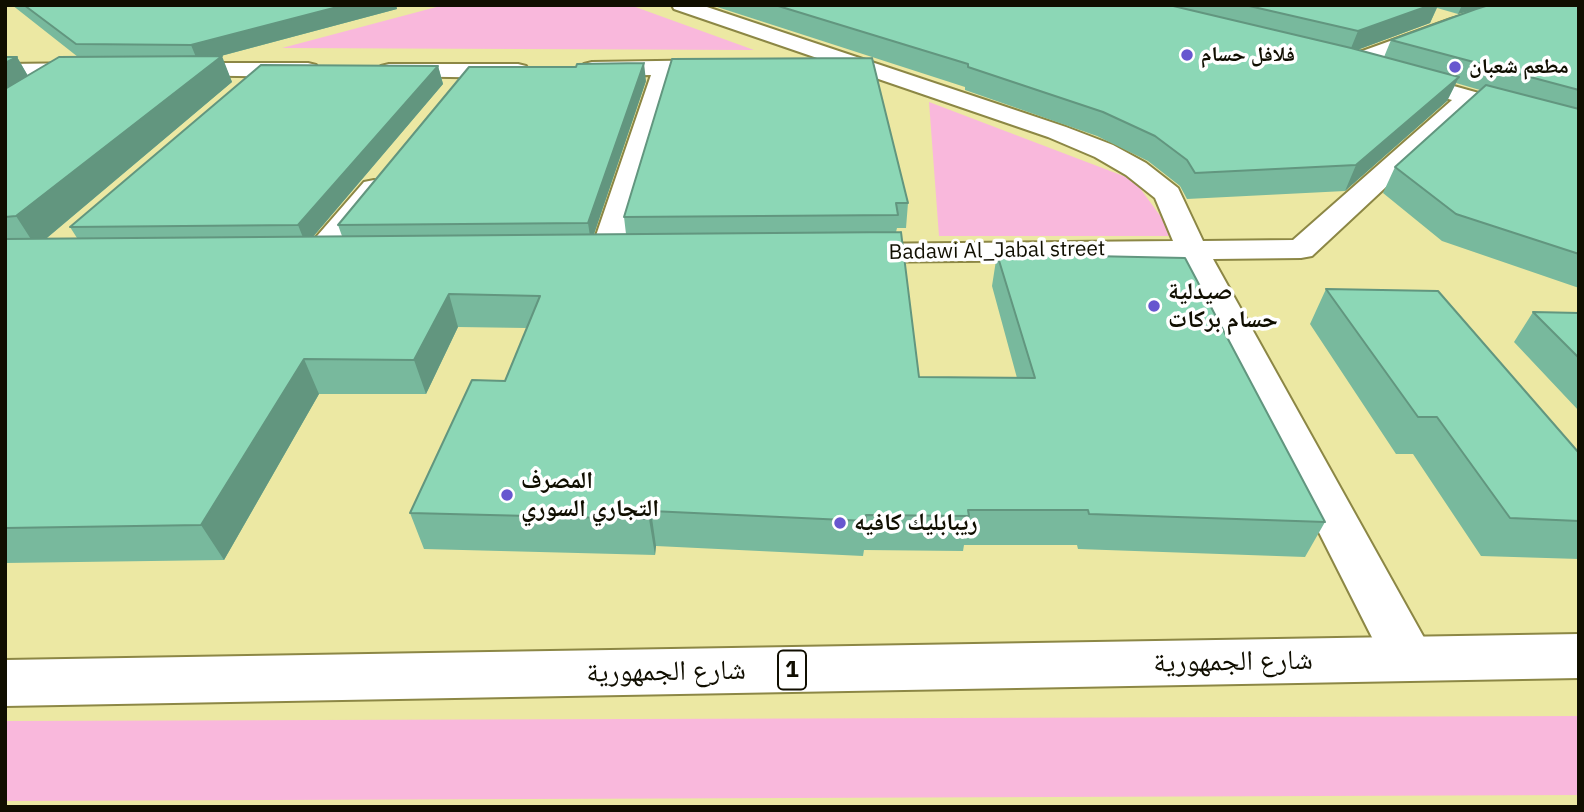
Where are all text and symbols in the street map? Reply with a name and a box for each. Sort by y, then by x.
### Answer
place label: فلافل حسام [1201,42,1295,68]
marker: فلافل حسام [1179,47,1195,63]
place label: مطعم شعبان [1469,54,1569,80]
marker: مطعم شعبان [1447,59,1463,75]
street label: Badawi Al_Jabal street [889,237,1105,265]
place label: صيدلية حسام بركات [1168,278,1278,334]
marker: صيدلية حسام بركات [1146,298,1162,314]
place label: المصرف التجاري السوري [521,467,659,523]
marker: المصرف التجاري السوري [499,487,515,503]
place label: ريبابليك كافيه [854,509,977,537]
marker: ريبابليك كافيه [832,515,848,531]
street label: شارع الجمهورية [1153,644,1313,680]
road number: 1 [778,650,806,690]
street label: شارع الجمهورية [586,654,746,690]

